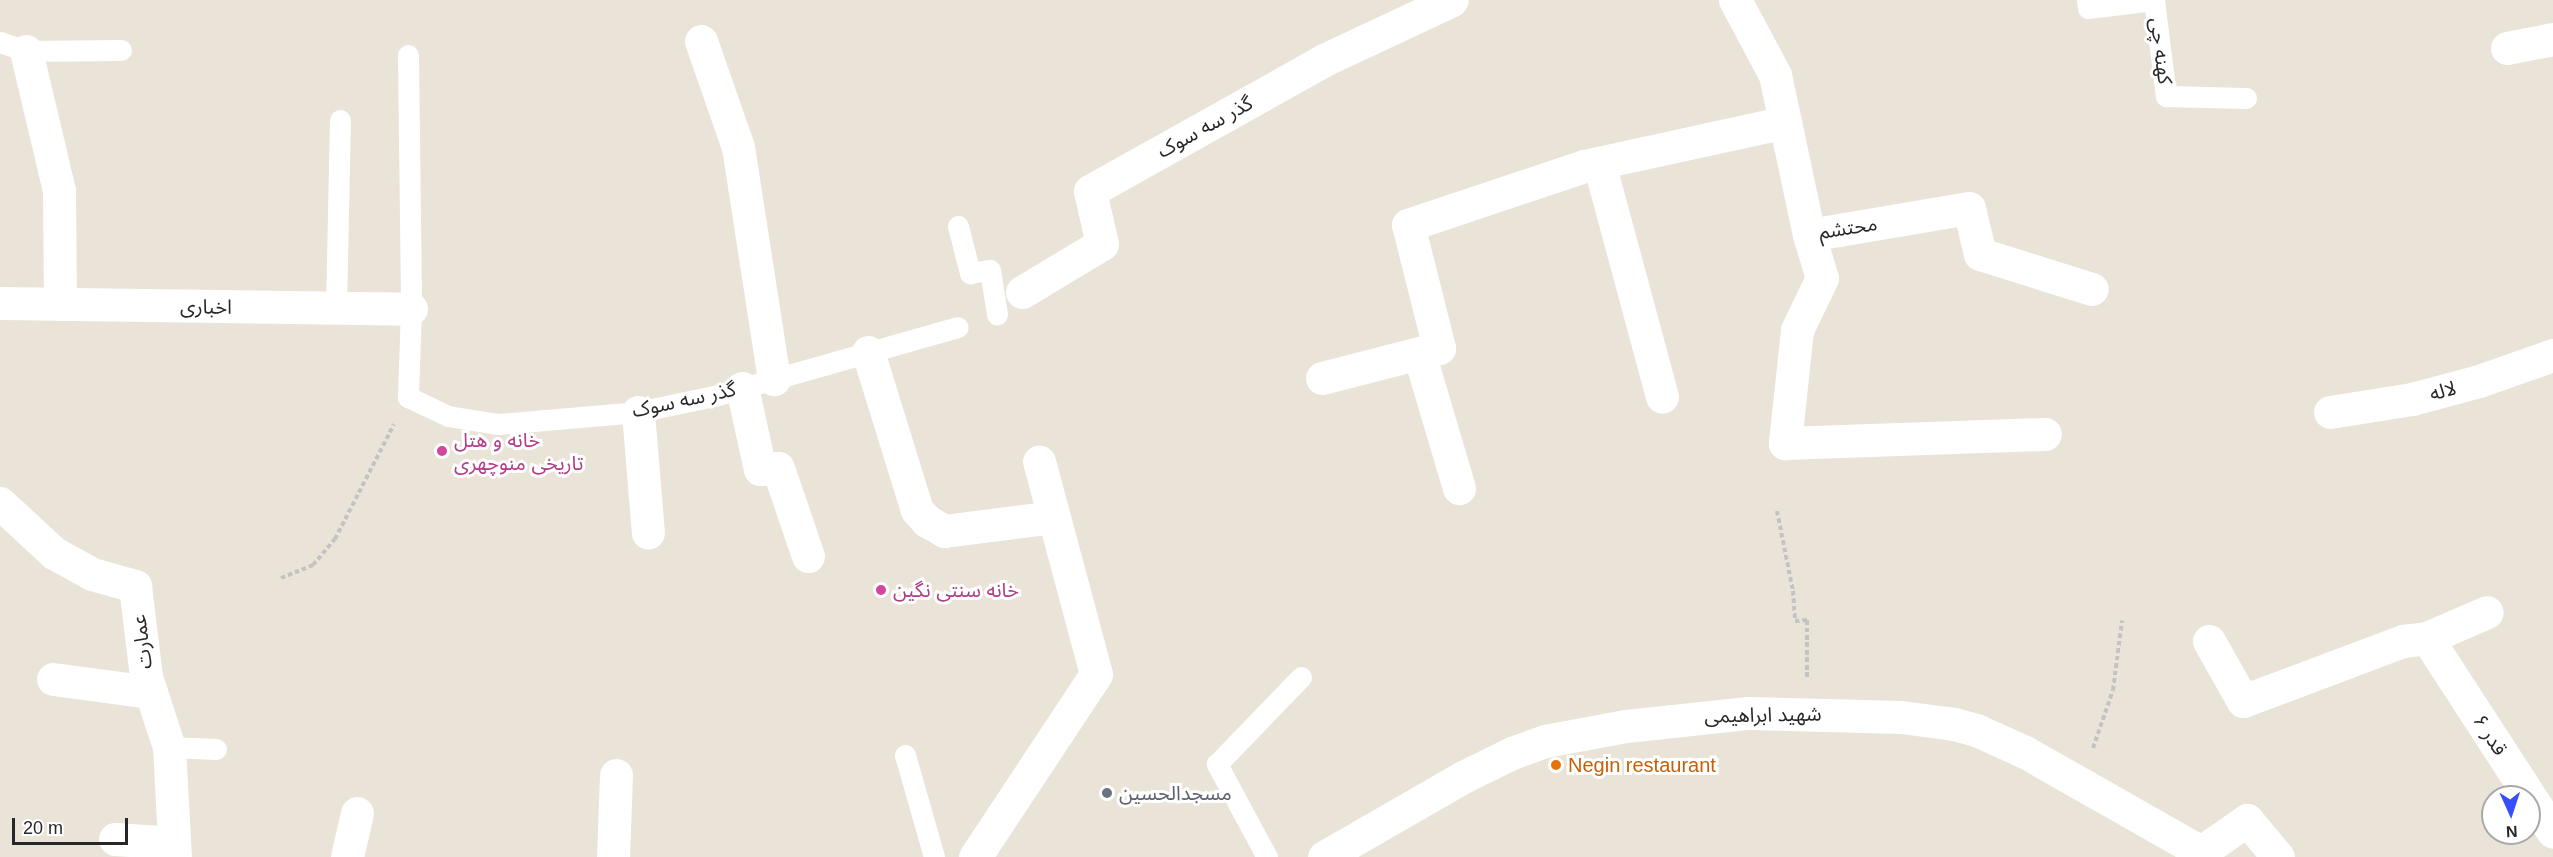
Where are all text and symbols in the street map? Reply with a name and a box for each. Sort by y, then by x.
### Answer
street label: کهنه چی [2145,16,2177,86]
street label: گذر سه سوک [1153,91,1257,163]
street label: محتشم [1817,212,1879,244]
street label: اخباری [180,295,232,319]
street label: لاله [2427,376,2459,406]
street label: گذر سه سوک [630,377,738,423]
place label: خانه و هتل تاریخی منوچهری [454,428,583,475]
marker: خانه و هتل تاریخی منوچهری [435,444,449,458]
place label: خانه سنتی نگین [893,578,1019,602]
marker: خانه سنتی نگین [874,583,888,597]
street label: عمارت [127,613,157,671]
street label: شهید ابراهیمی [1704,702,1822,728]
street label: قدر ۶ [2468,710,2512,760]
place label: Negin restaurant [1568,753,1716,777]
marker: Negin restaurant [1549,758,1563,772]
place label: مسجدالحسین [1119,781,1232,805]
north arrow [2481,785,2541,845]
marker: مسجدالحسین [1100,786,1114,800]
scale bar [15,806,130,844]
text: 20 m [23,818,63,838]
text: N [2506,823,2518,840]

